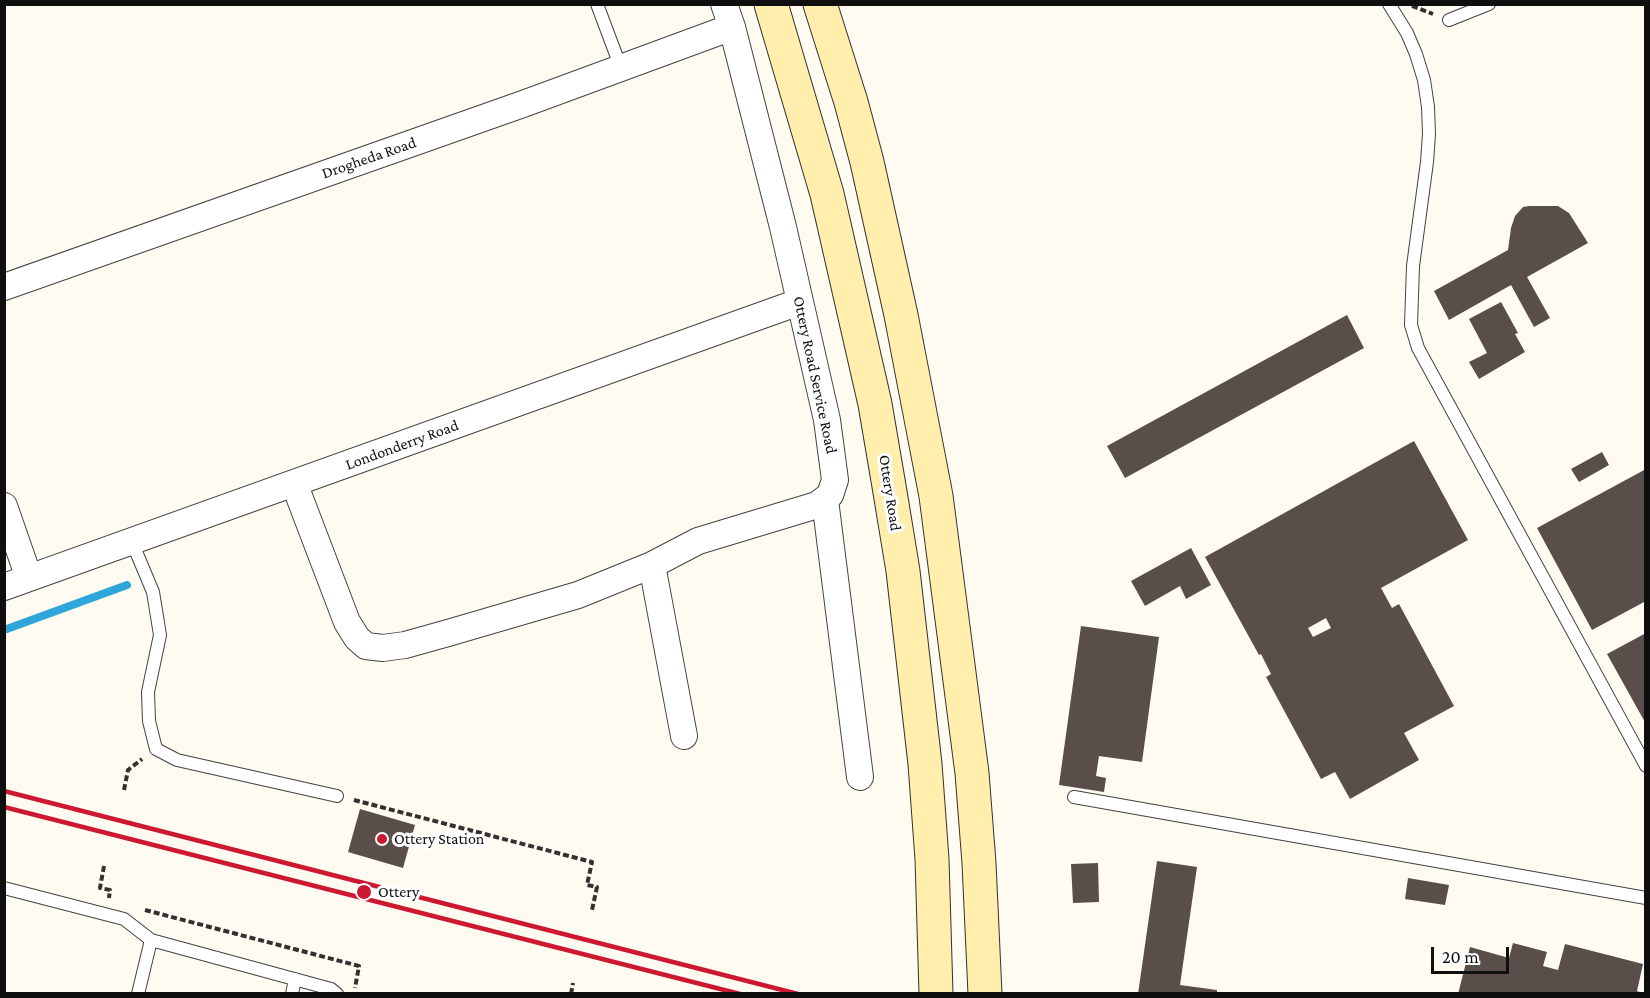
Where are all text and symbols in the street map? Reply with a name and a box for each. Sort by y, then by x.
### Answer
street label: Drogheda Road [319,133,419,183]
street label: Ottery Road Service Road [789,294,841,456]
street label: Londonderry Road [343,416,461,474]
street label: Ottery Road [875,454,905,532]
place label: Ottery Station [394,829,484,849]
marker: Ottery Station [375,832,389,846]
place label: Ottery [378,882,419,902]
marker: Ottery [355,883,373,901]
scale bar [1434,935,1512,973]
text: 20 m [1442,947,1479,967]

